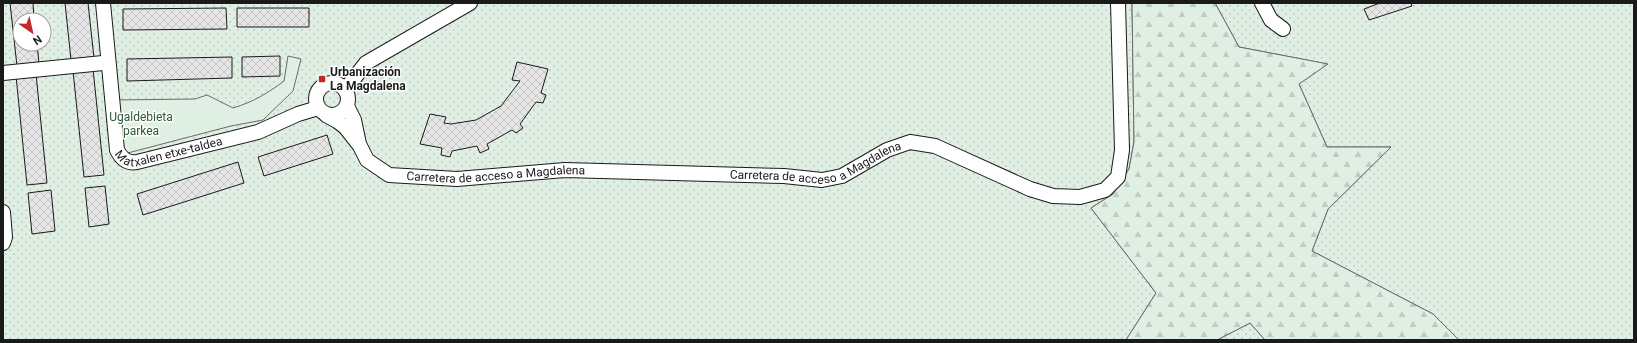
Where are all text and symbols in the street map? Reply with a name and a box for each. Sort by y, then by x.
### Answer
north arrow [12,12,52,52]
text: N [30,32,44,48]
place label: Urbanización La Magdalena [330,65,406,93]
marker: Urbanización La Magdalena [317,74,327,84]
park label: Ugaldebieta parkea [109,110,173,138]
street label: Matxalen etxe-taldea [112,134,224,169]
street label: Carretera de acceso a Magdalena [730,139,903,187]
street label: Carretera de acceso a Magdalena [406,163,585,186]

